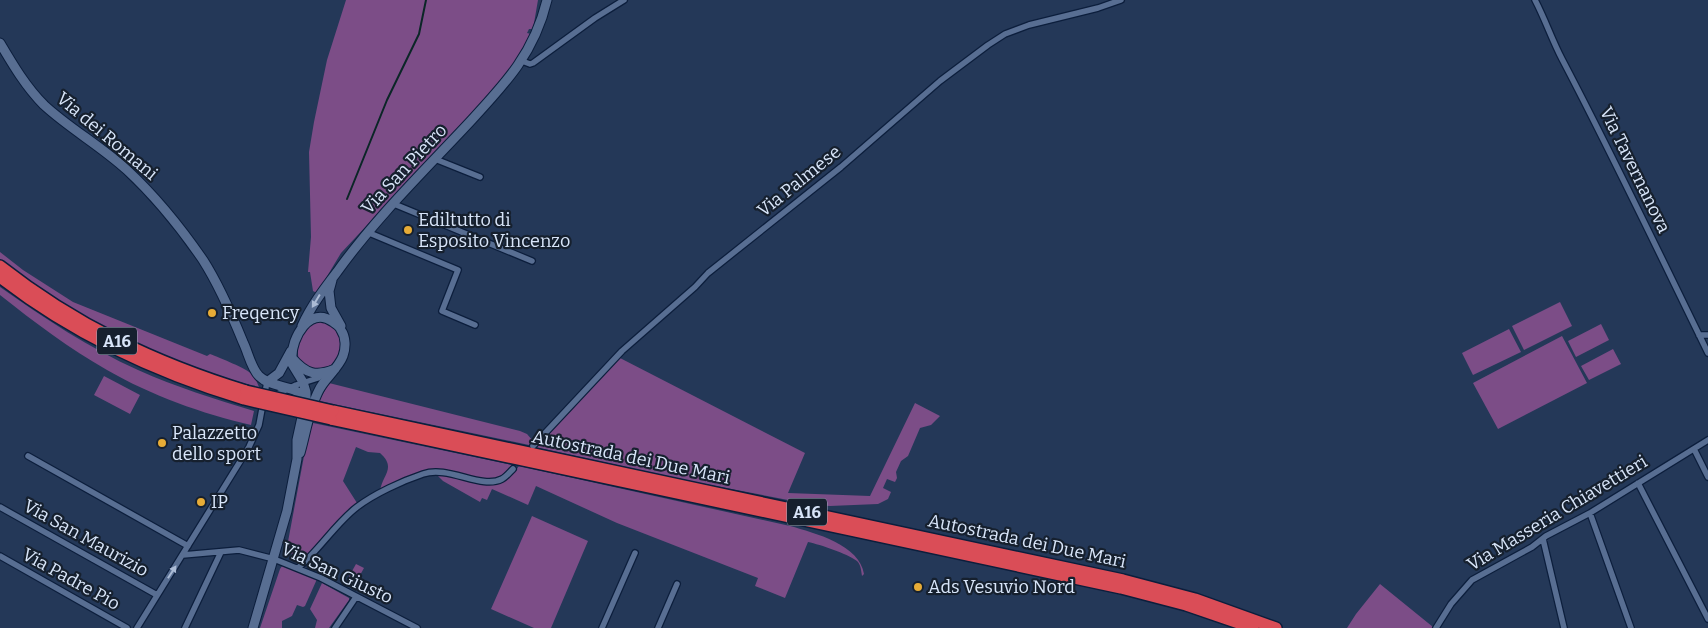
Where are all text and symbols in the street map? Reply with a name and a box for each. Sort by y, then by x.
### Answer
street label: Via dei Romani [52,87,162,185]
street label: Via Tavernanova [1595,103,1675,237]
street label: Via San Pietro [357,119,451,219]
street label: Via Palmese [753,141,845,221]
place label: Ediltutto di Esposito Vincenzo [418,209,570,252]
marker: Ediltutto di Esposito Vincenzo [402,224,414,236]
one-way arrow [312,294,321,307]
place label: Freqency [222,302,300,324]
marker: Freqency [206,307,218,319]
road number: A16 [97,328,137,354]
place label: Palazzetto dello sport [172,422,261,465]
street label: Autostrada dei Due Mari [530,425,732,489]
marker: Palazzetto dello sport [156,437,168,449]
street label: Via Masseria Chiavettieri [1463,450,1651,576]
place label: IP [211,491,228,513]
street label: Via San Maurizio [20,495,152,581]
marker: IP [195,496,207,508]
road number: A16 [787,498,827,526]
street label: Autostrada dei Due Mari [926,509,1128,573]
street label: Via San Giusto [278,538,396,608]
street label: Via Padre Pio [18,543,124,615]
one-way arrow [167,565,177,579]
place label: Ads Vesuvio Nord [928,576,1075,598]
marker: Ads Vesuvio Nord [912,581,924,593]

